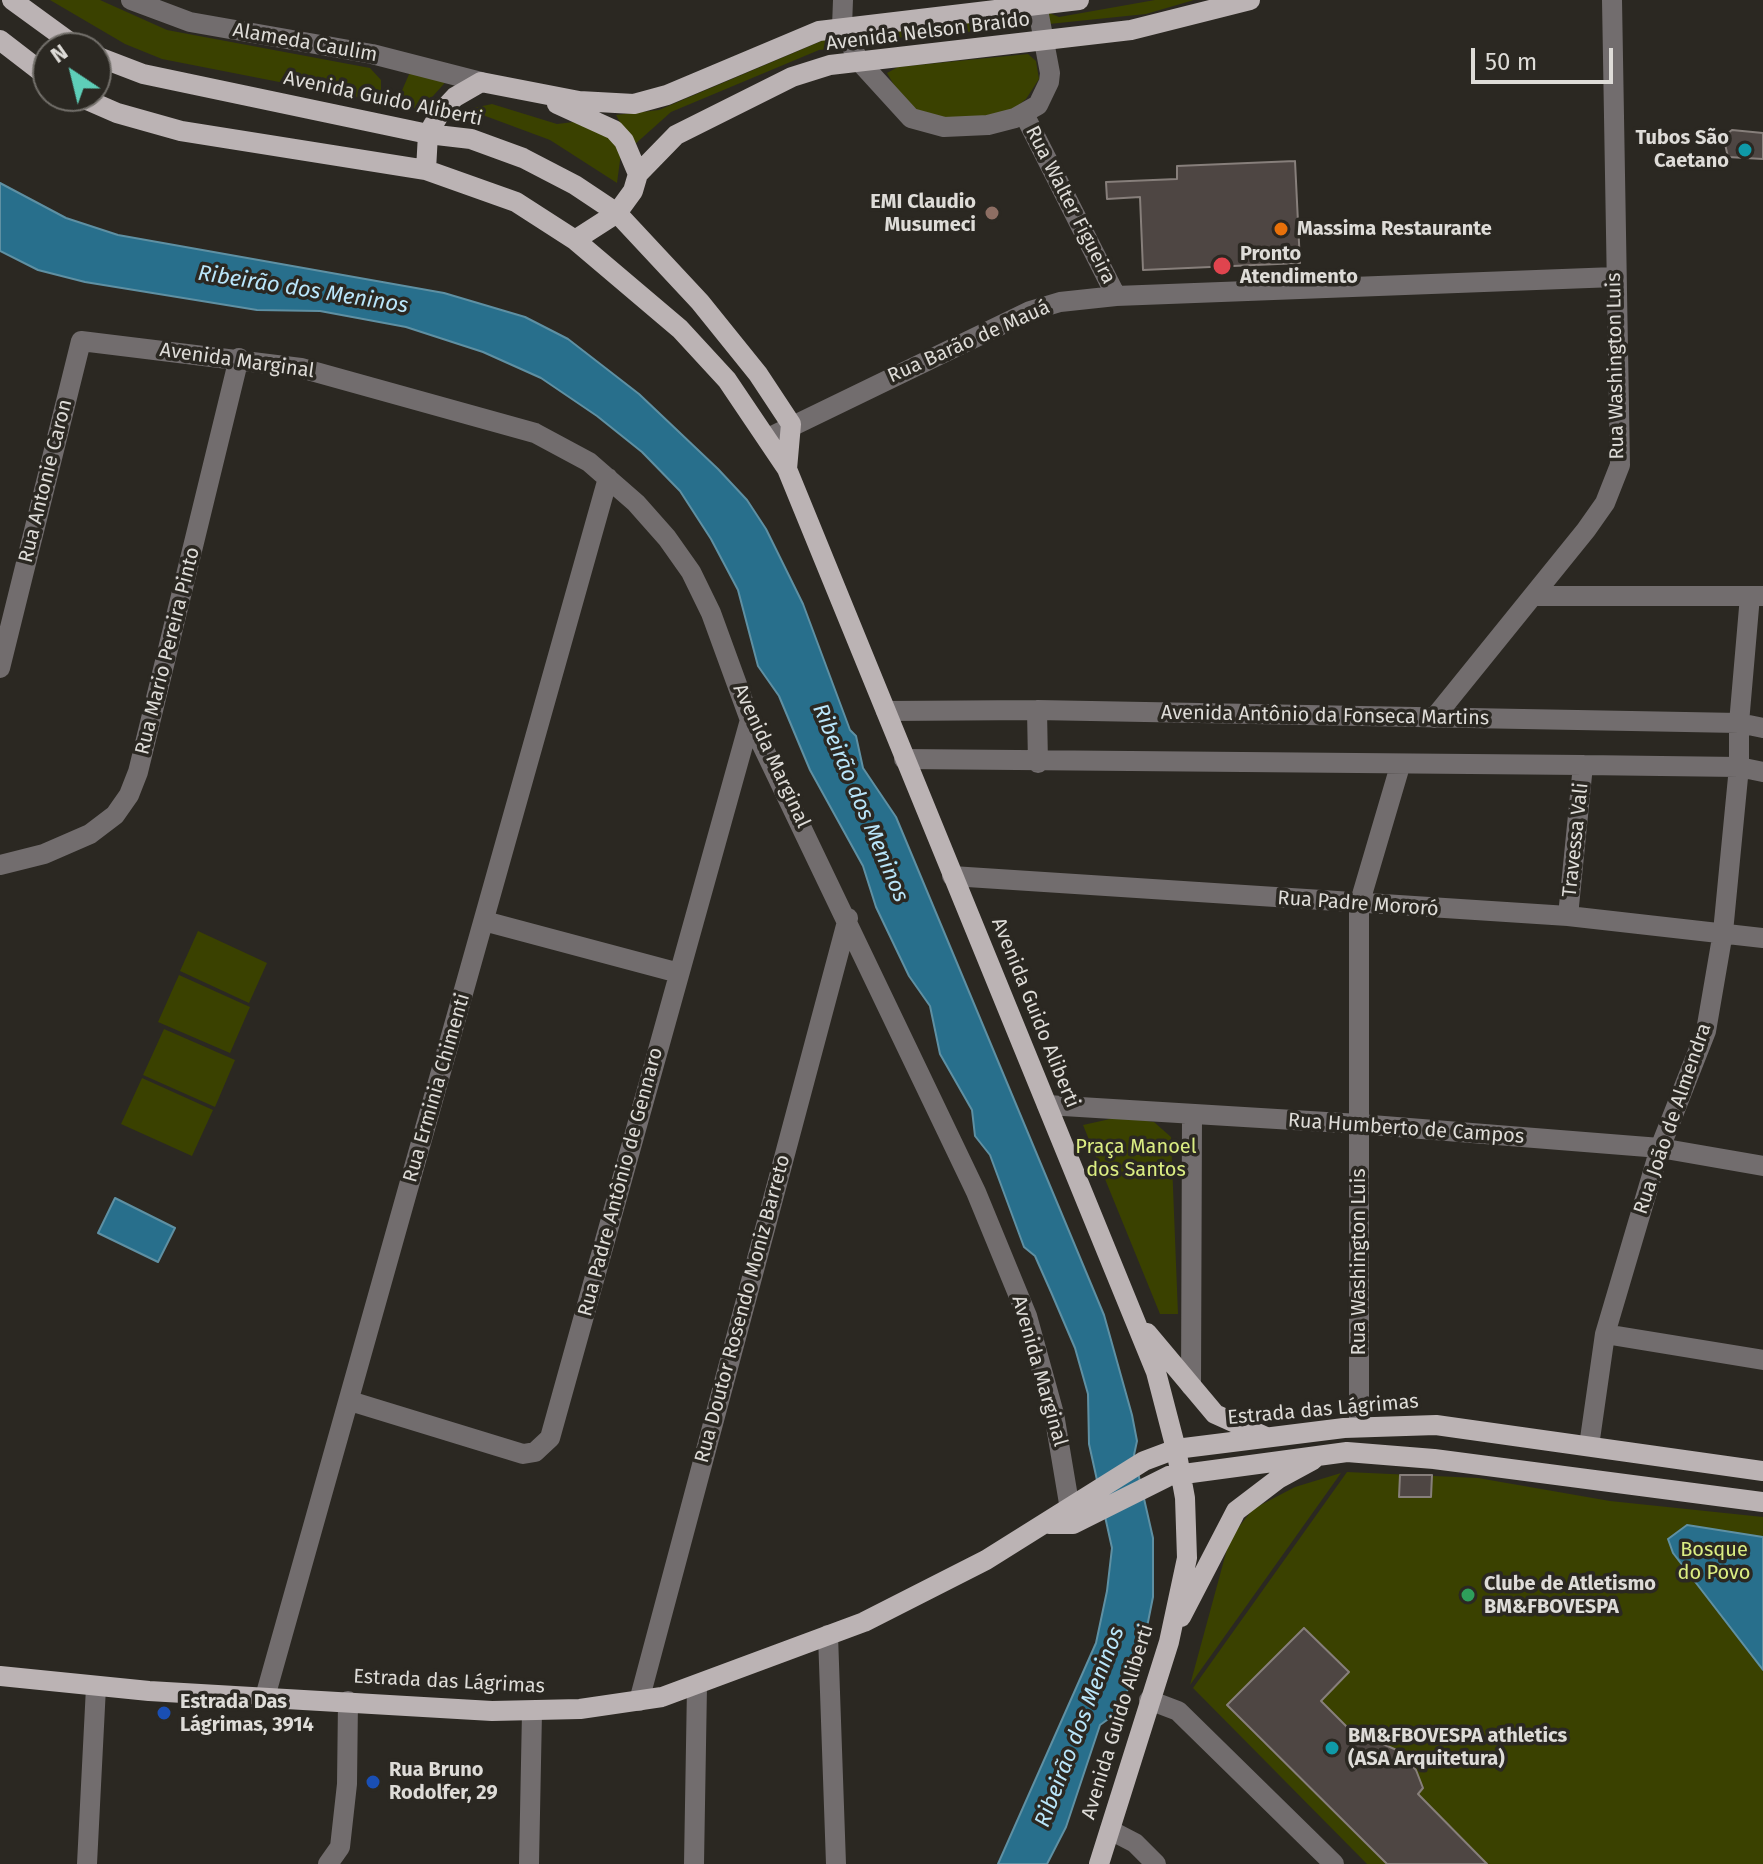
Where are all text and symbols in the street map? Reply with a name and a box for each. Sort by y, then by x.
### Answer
street label: Avenida Nelson Braido [825,8,1031,56]
street label: Alameda Caulim [231,18,379,68]
north arrow [32,32,112,112]
scale bar [1475,32,1617,82]
text: N [45,38,73,69]
text: 50 m [1485,48,1537,76]
street label: Avenida Guido Aliberti [281,66,485,132]
street label: Rua Walter Figueira [1020,122,1120,288]
place label: Tubos São Caetano [1635,126,1729,173]
marker: Tubos São Caetano [1736,141,1754,159]
place label: EMI Claudio Musumeci [870,190,976,237]
marker: EMI Claudio Musumeci [983,204,1001,222]
place label: Massima Restaurante [1297,217,1492,241]
marker: Massima Restaurante [1272,220,1290,238]
place label: Pronto Atendimento [1240,242,1358,289]
marker: Pronto Atendimento [1211,255,1233,277]
water label: Ribeirão dos Meninos [196,260,410,320]
street label: Rua Washington Luis [1602,272,1630,460]
street label: Rua Barão de Mauá [884,295,1054,389]
street label: Avenida Marginal [158,338,316,384]
street label: Rua Antonie Caron [14,397,78,565]
street label: Rua Mario Pereira Pinto [131,545,205,757]
street label: Avenida Marginal [727,680,815,832]
water label: Ribeirão dos Meninos [806,700,914,906]
street label: Avenida Antônio da Fonseca Martins [1161,701,1489,731]
street label: Travessa Vali [1558,782,1594,898]
street label: Rua Padre Mororó [1277,886,1439,922]
street label: Avenida Guido Aliberti [986,914,1084,1112]
street label: Rua Erminia Chimenti [399,991,475,1185]
street label: Rua João de Almendra [1629,1020,1717,1218]
street label: Rua Padre Antônio de Gennaro [573,1045,669,1319]
street label: Rua Humberto de Campos [1287,1109,1525,1149]
park label: Praça Manoel dos Santos [1075,1135,1197,1182]
street label: Rua Doutor Rosendo Moniz Barreto [690,1152,796,1466]
street label: Rua Washington Luis [1347,1168,1371,1356]
street label: Avenida Marginal [1006,1293,1072,1449]
street label: Estrada das Lágrimas [1226,1390,1420,1430]
park label: Bosque do Povo [1678,1538,1750,1585]
place label: Clube de Atletismo BM&FBOVESPA [1484,1572,1656,1619]
marker: Clube de Atletismo BM&FBOVESPA [1459,1586,1477,1604]
street label: Avenida Guido Aliberti [1077,1622,1159,1822]
water label: Ribeirão dos Meninos [1030,1623,1130,1831]
street label: Estrada das Lágrimas [353,1665,545,1699]
place label: Estrada Das Lágrimas, 3914 [180,1690,314,1737]
marker: Estrada Das Lágrimas, 3914 [155,1704,173,1722]
place label: BM&FBOVESPA athletics (ASA Arquitetura) [1348,1724,1567,1771]
marker: BM&FBOVESPA athletics (ASA Arquitetura) [1323,1739,1341,1757]
place label: Rua Bruno Rodolfer, 29 [389,1758,498,1805]
marker: Rua Bruno Rodolfer, 29 [364,1773,382,1791]

